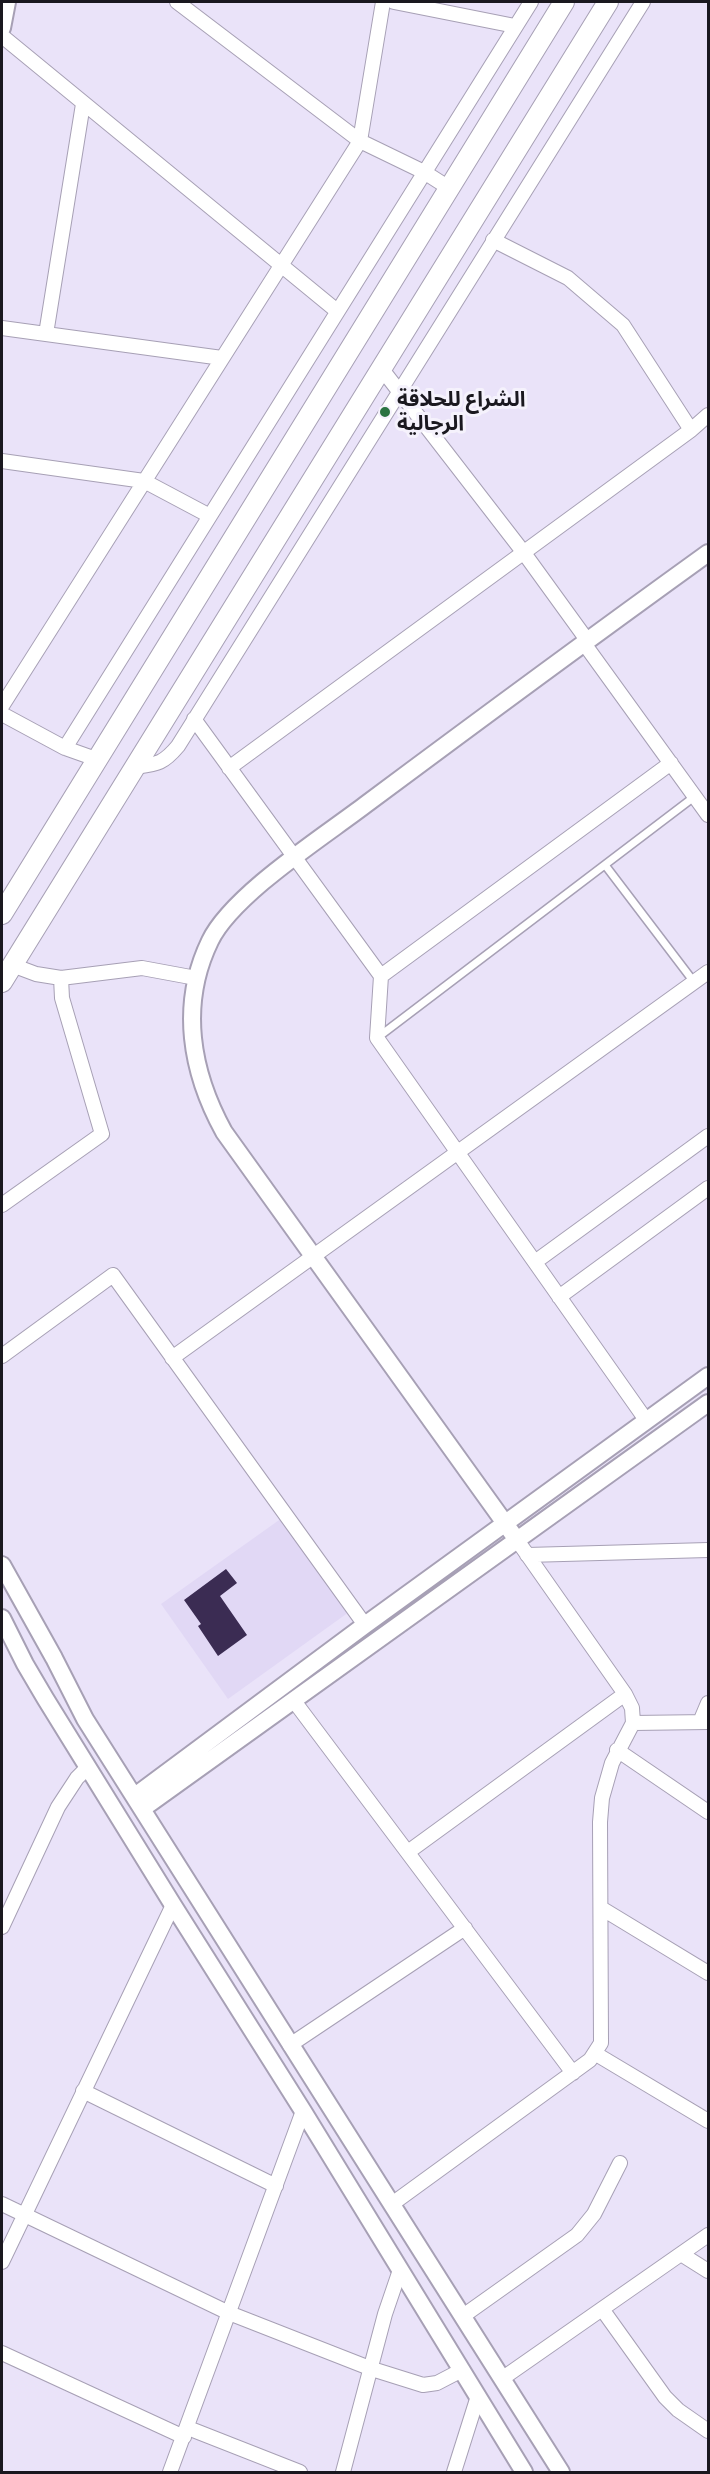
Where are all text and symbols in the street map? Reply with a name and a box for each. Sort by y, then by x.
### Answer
place label: الشراع للحلاقة الرجالية [397,387,525,437]
marker: الشراع للحلاقة الرجالية [378,405,392,419]

